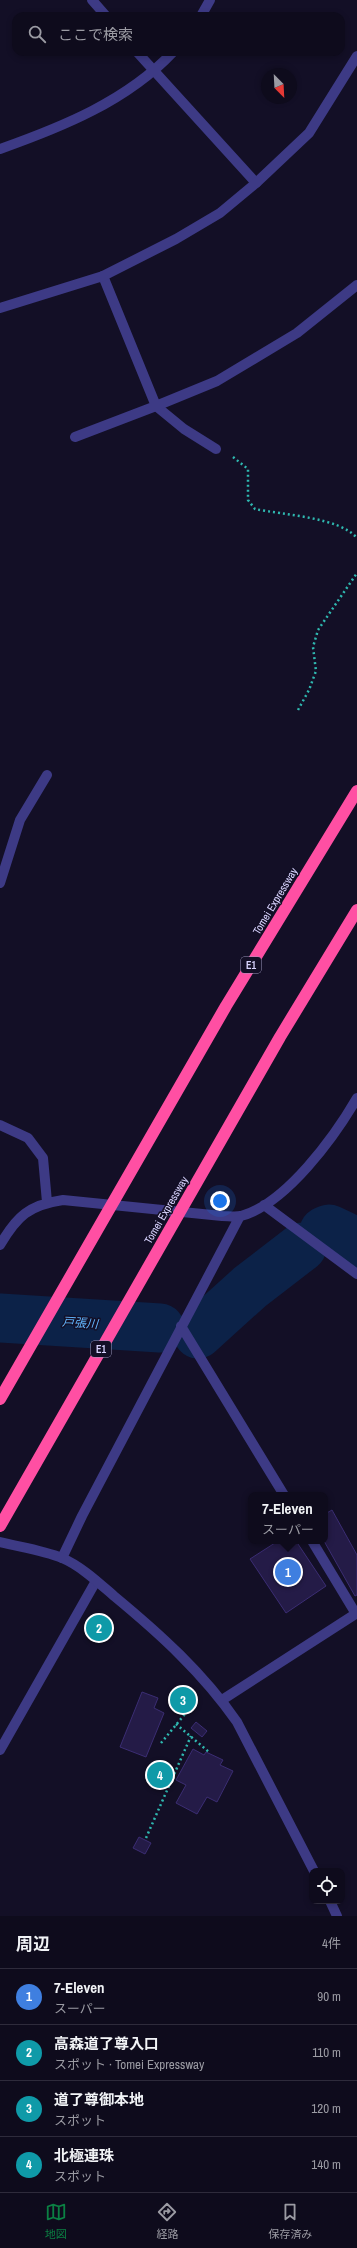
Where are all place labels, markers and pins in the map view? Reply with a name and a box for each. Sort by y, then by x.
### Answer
pin: 1 [275,1557,301,1587]
pin: 2 [86,1613,112,1643]
pin: 3 [170,1685,196,1715]
pin: 4 [147,1760,173,1790]

